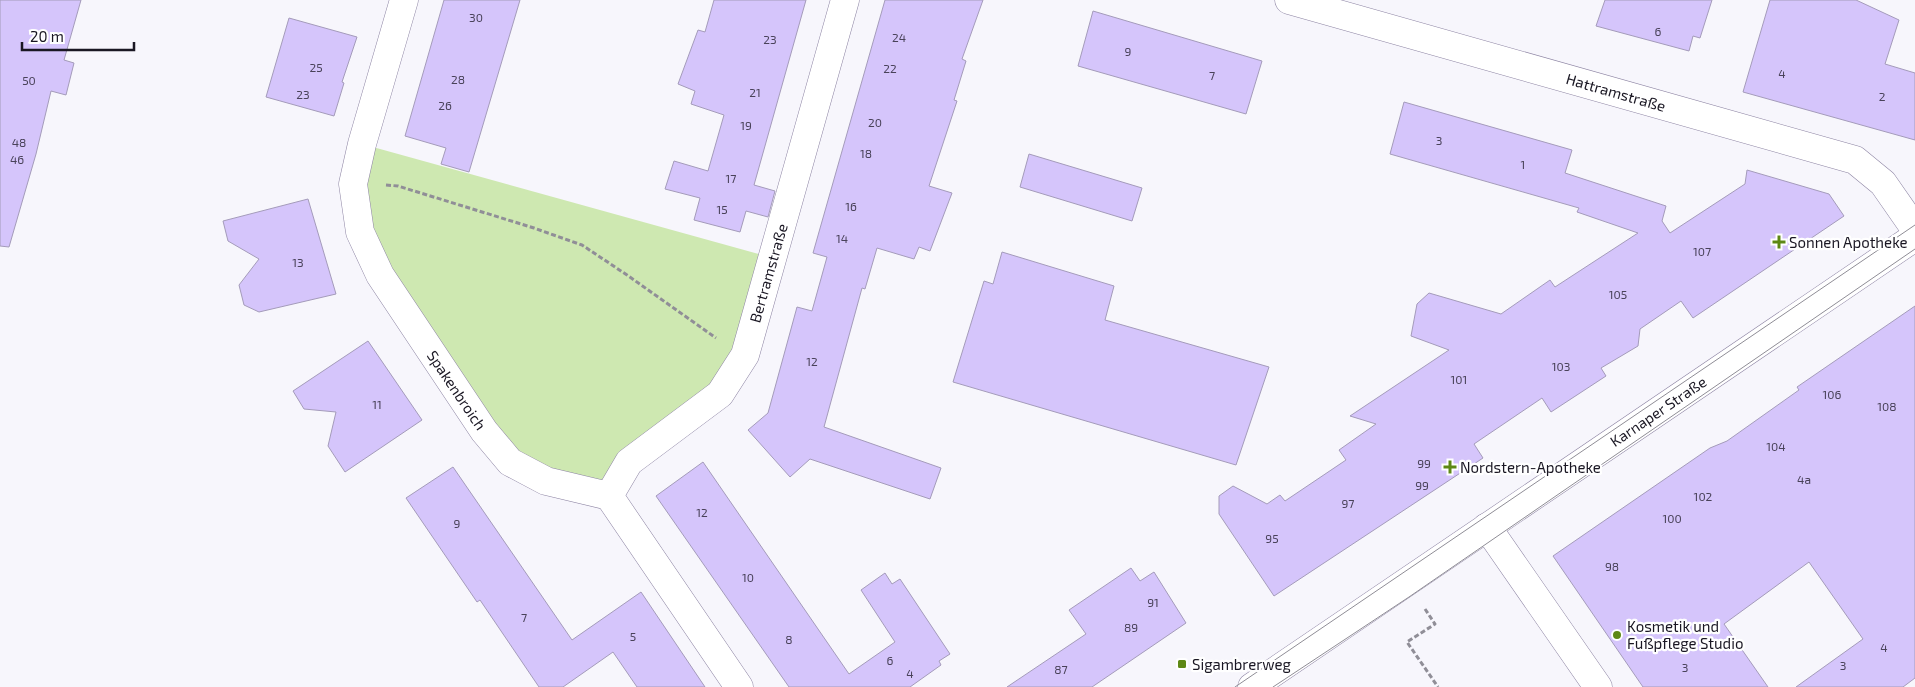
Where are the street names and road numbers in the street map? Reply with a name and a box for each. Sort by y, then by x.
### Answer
street label: Hattramstraße [1564,69,1668,115]
street label: Bertramstraße [745,221,791,325]
street label: Spakenbroich [424,347,490,433]
street label: Karnaper Straße [1606,372,1710,450]

